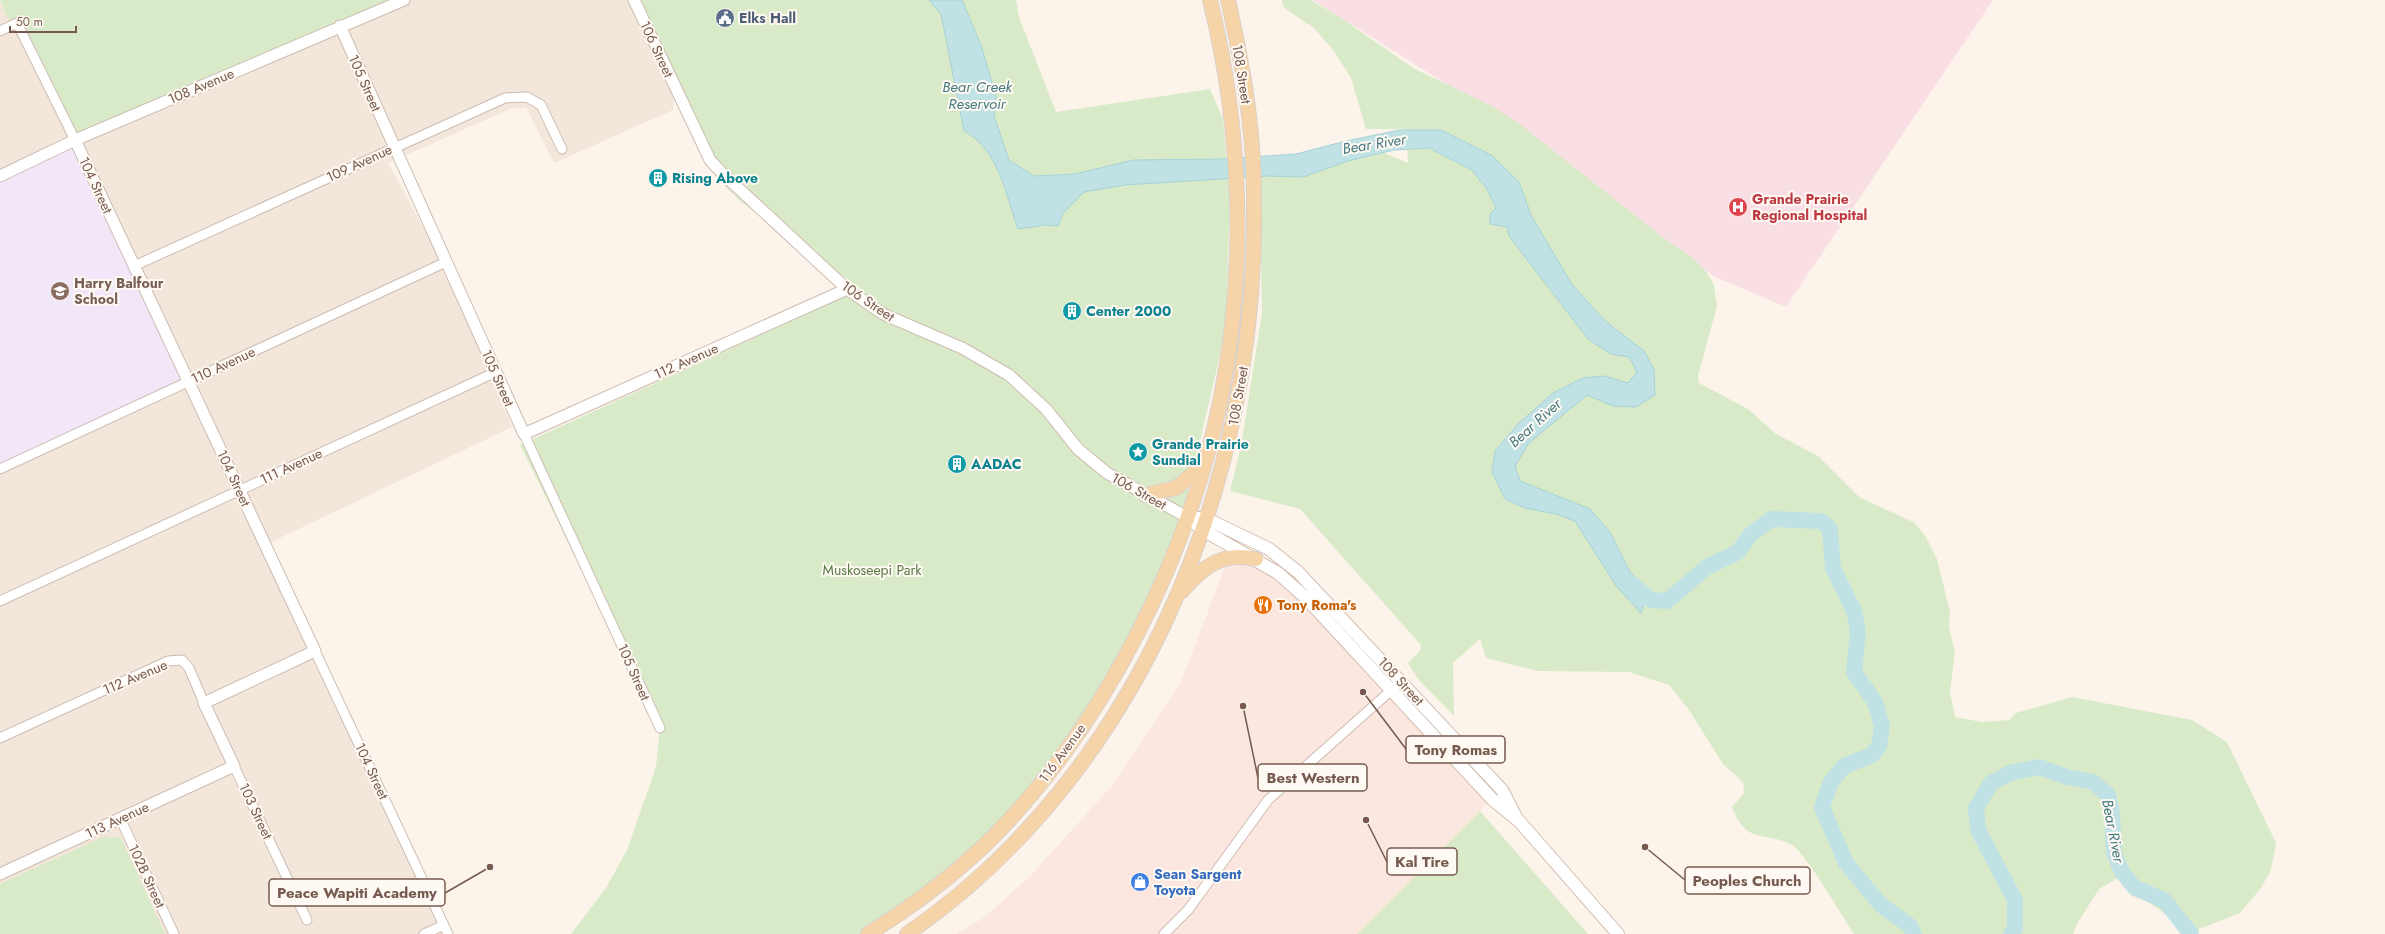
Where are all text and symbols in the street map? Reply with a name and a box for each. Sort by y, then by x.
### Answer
public building icon: Elks Hall [714,7,736,29]
scale bar [10,8,76,34]
place label: Elks Hall [739,8,796,28]
text: 50 m [16,13,43,31]
street label: 106 Street [635,17,679,81]
street label: 108 Street [1227,43,1257,106]
street label: 105 Street [344,51,387,115]
street label: 108 Avenue [165,63,237,109]
water label: Bear Creek Reservoir [942,76,1012,115]
water label: Bear River [1341,128,1408,160]
street label: 109 Avenue [323,139,395,187]
street label: 104 Street [74,153,118,217]
building icon: Rising Above [647,167,669,189]
place label: Rising Above [672,168,758,188]
place label: Grande Prairie Regional Hospital [1752,189,1867,225]
hospital icon: Grande Prairie Regional Hospital [1727,196,1749,218]
place label: Harry Balfour School [74,273,164,309]
street label: 106 Street [837,276,899,327]
school or university icon: Harry Balfour School [49,280,71,302]
building icon: Center 2000 [1061,300,1083,322]
place label: Center 2000 [1086,301,1171,321]
street label: 112 Avenue [651,338,721,384]
street label: 110 Avenue [188,341,258,389]
street label: 105 Street [477,346,520,410]
street label: 108 Street [1223,364,1253,427]
water label: Bear River [1504,393,1567,453]
place label: Grande Prairie Sundial [1152,434,1249,470]
place icon: Grande Prairie Sundial [1127,441,1149,463]
street label: 111 Avenue [257,443,325,489]
street label: 104 Street [212,446,256,510]
building icon: AADAC [946,453,968,475]
place label: AADAC [970,454,1022,474]
street label: 106 Street [1108,468,1171,515]
park label: Muskoseepi Park [823,560,922,580]
restaurant icon: Tony Roma's [1252,594,1274,616]
place label: Tony Roma's [1277,595,1357,615]
street label: 105 Street [613,640,656,704]
street label: 108 Street [1373,652,1429,710]
street label: 112 Avenue [100,654,170,700]
street label: 116 Avenue [1034,719,1090,787]
callout: Tony Romas [1406,736,1505,763]
street label: 104 Street [350,739,394,803]
text: Tony Romas [1415,739,1497,761]
callout: Best Western [1258,764,1367,791]
text: Best Western [1266,767,1360,789]
street label: 103 Street [234,780,278,843]
street label: 113 Avenue [82,797,152,843]
water label: Bear River [2096,797,2130,866]
street label: 102B Street [124,841,171,912]
callout: Kal Tire [1387,848,1457,875]
text: Kal Tire [1395,851,1450,873]
place label: Sean Sargent Toyota [1154,864,1242,900]
callout: Peoples Church [1685,867,1810,894]
text: Peoples Church [1692,870,1802,892]
shop icon: Sean Sargent Toyota [1129,871,1151,893]
callout: Peace Wapiti Academy [269,879,445,906]
text: Peace Wapiti Academy [277,882,437,904]

